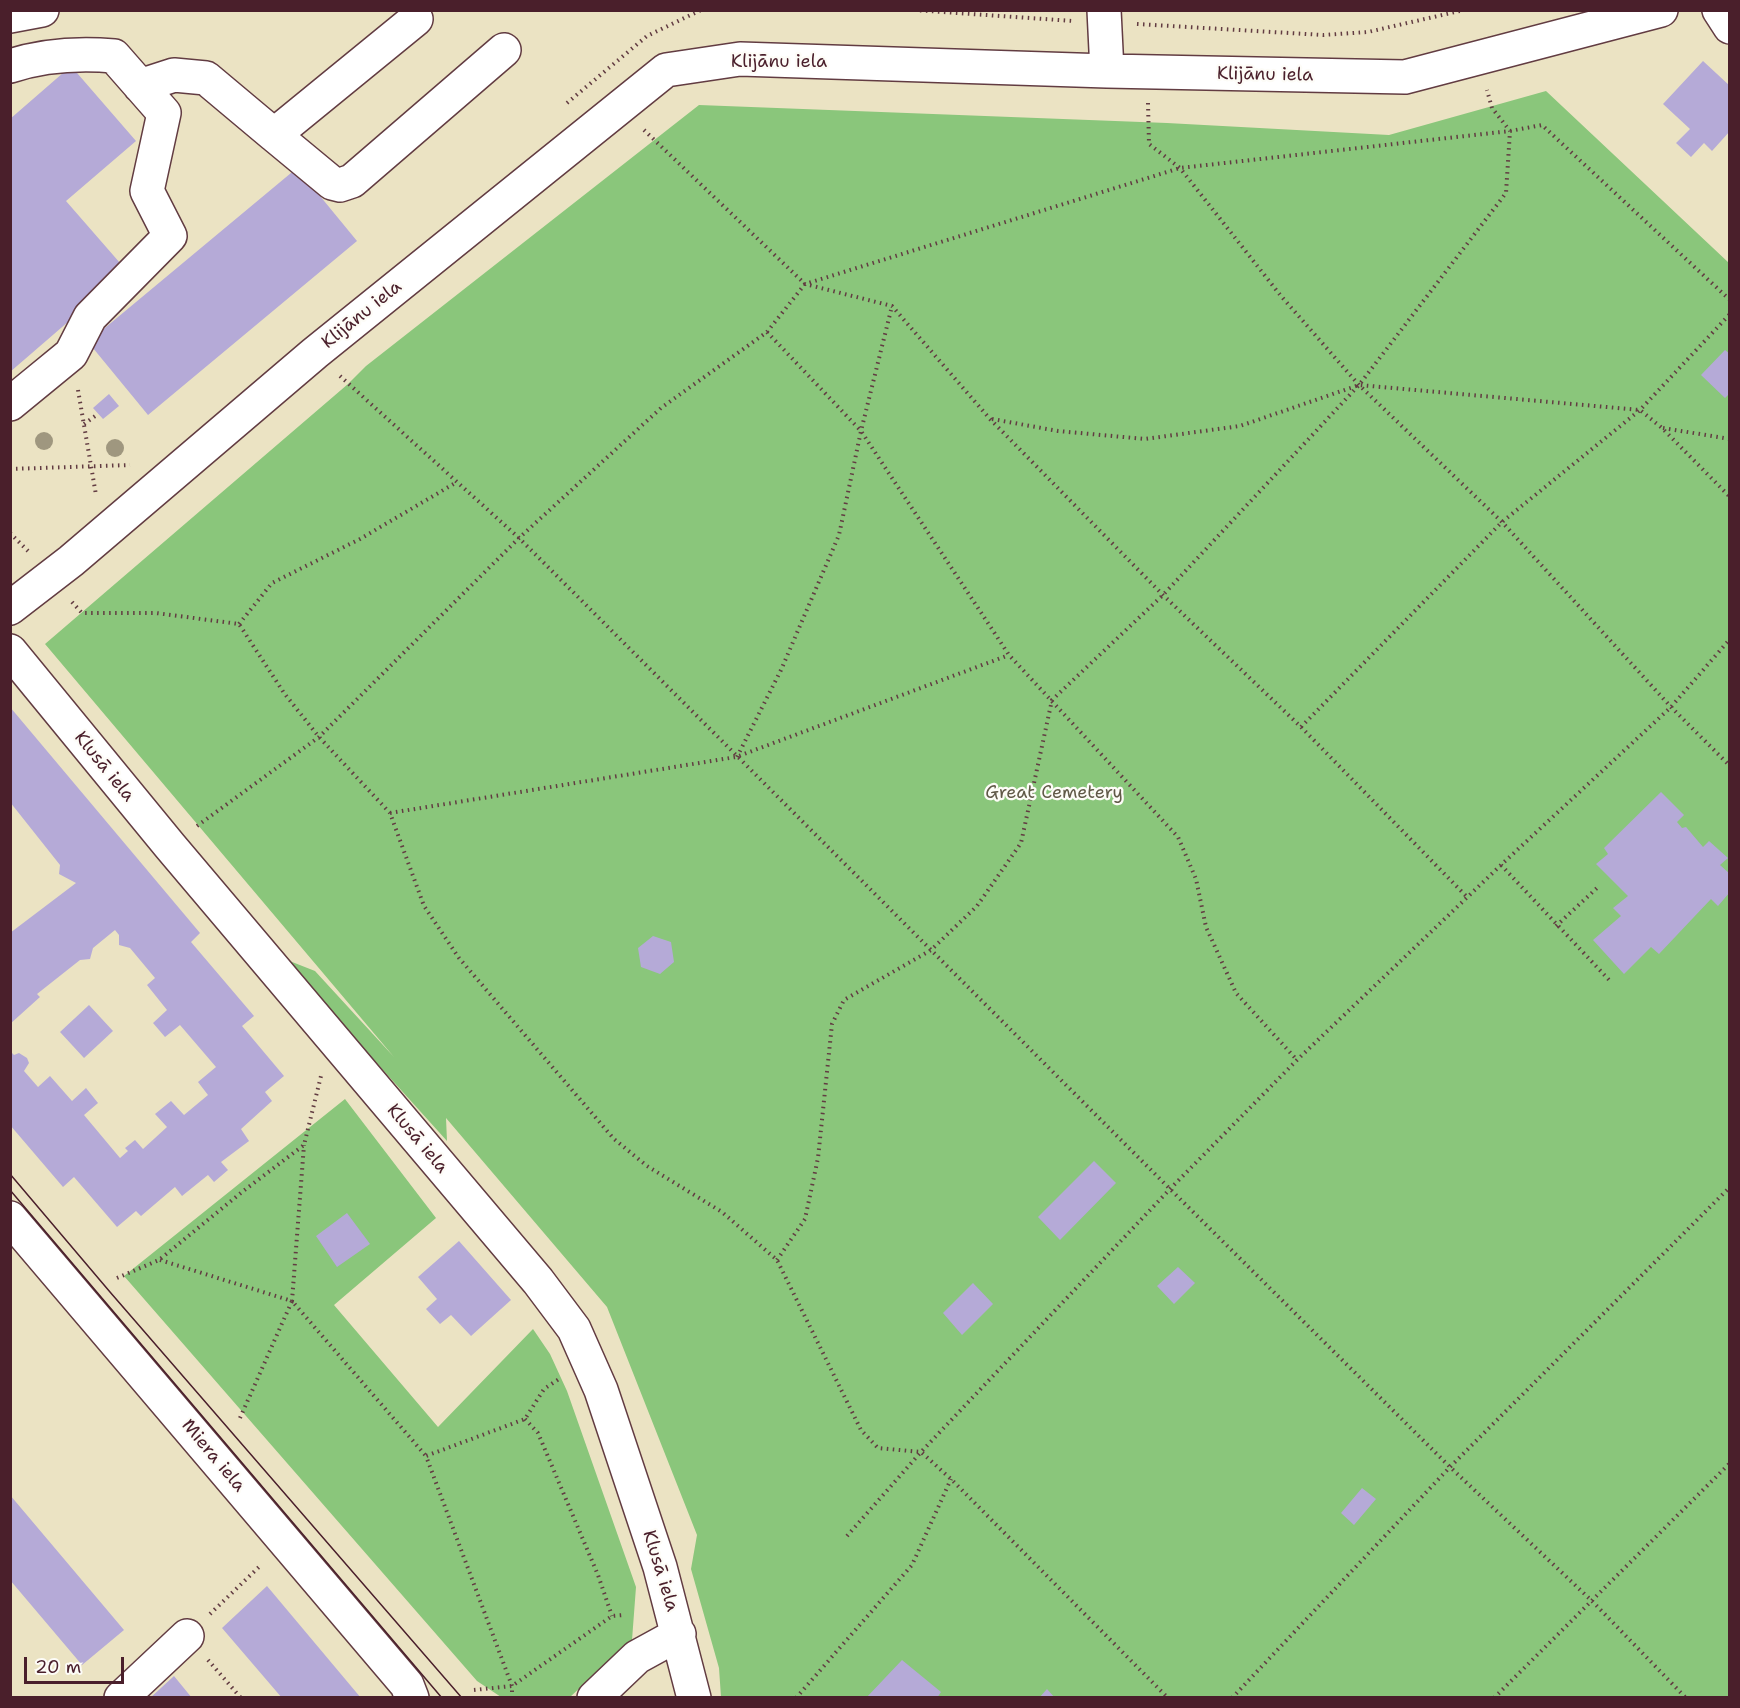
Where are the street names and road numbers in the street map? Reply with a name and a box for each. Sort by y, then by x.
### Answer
street label: Klijānu iela [731,51,827,73]
street label: Klijānu iela [1217,63,1313,87]
street label: Klijānu iela [318,276,406,354]
street label: Klusā iela [69,728,139,806]
street label: Klusā iela [382,1100,452,1178]
street label: Miera iela [176,1415,250,1497]
street label: Klusā iela [637,1528,683,1614]

